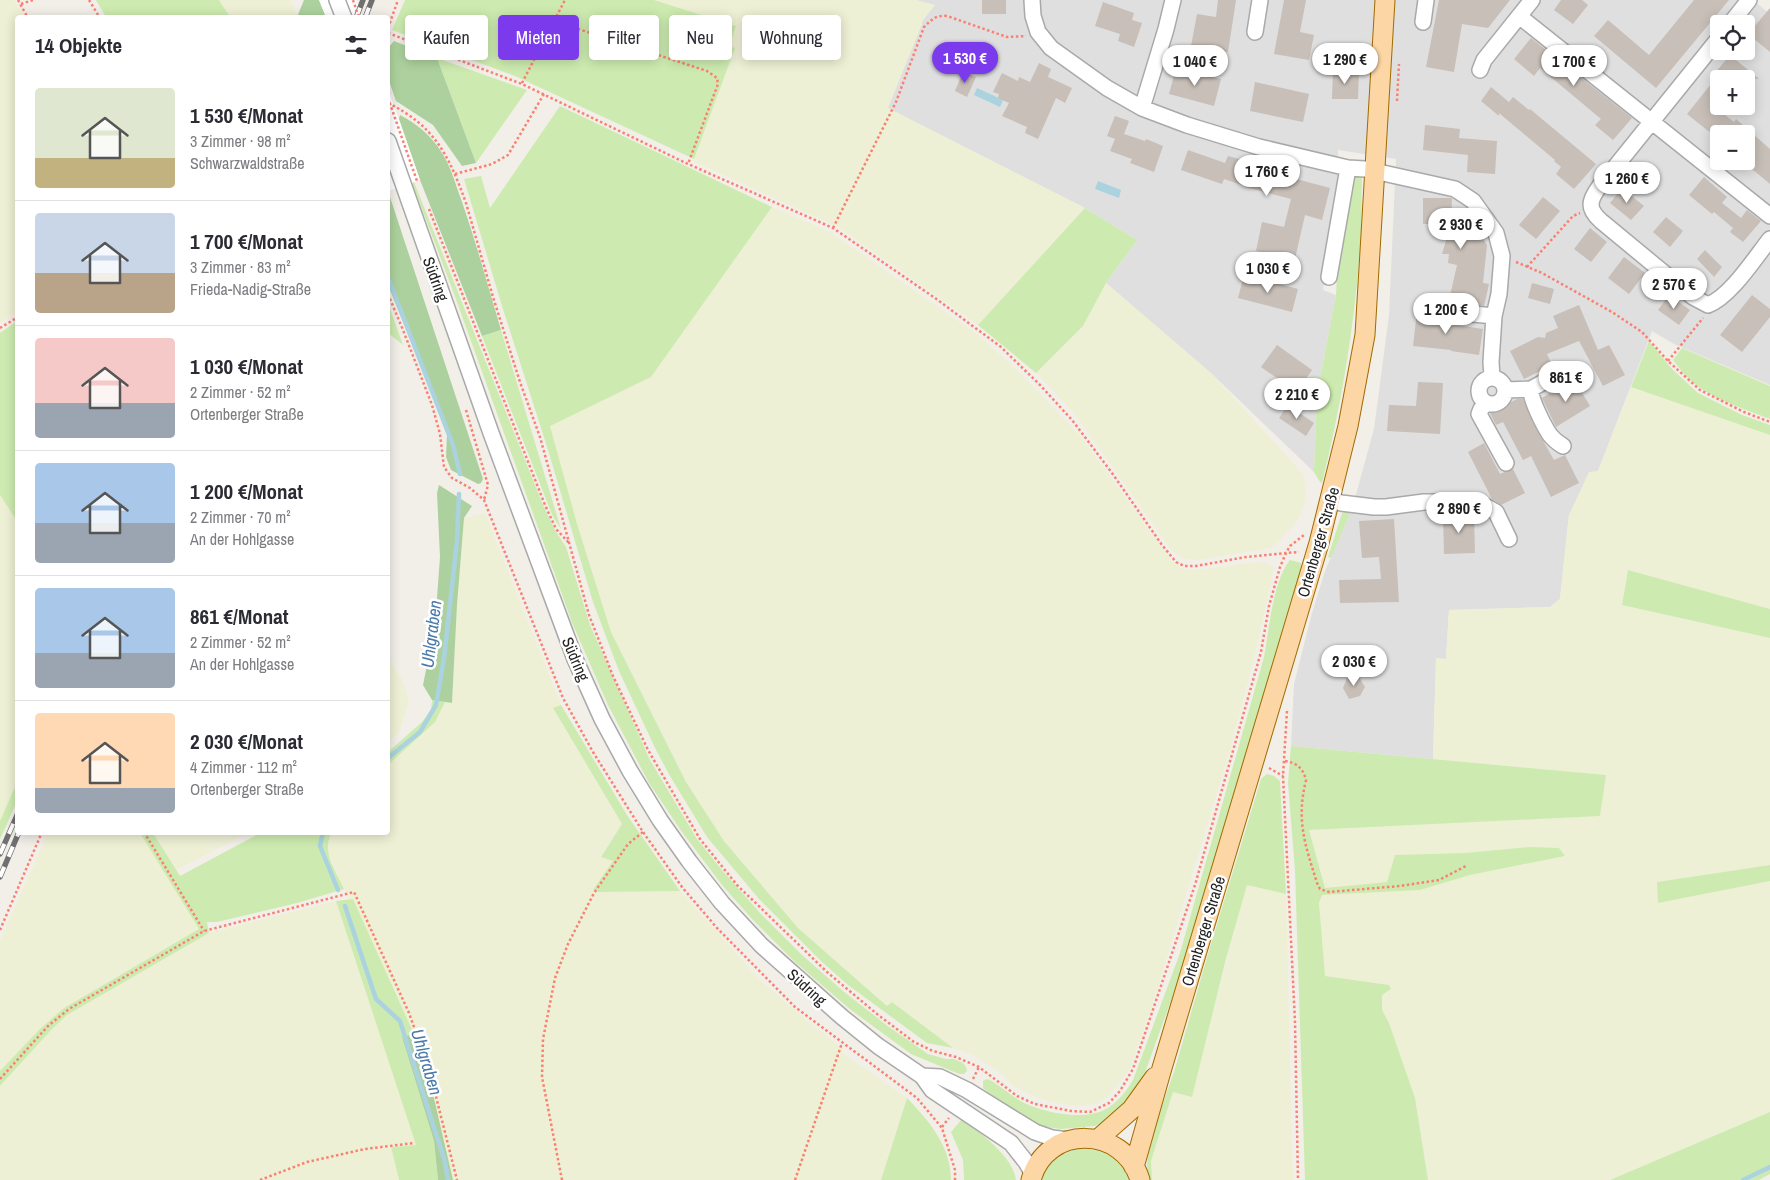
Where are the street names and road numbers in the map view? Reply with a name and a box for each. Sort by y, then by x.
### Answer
street label: Südring [418,254,454,305]
street label: Ortenberger Straße [1292,484,1344,600]
street label: Südring [557,634,595,685]
street label: Ortenberger Straße [1176,873,1230,989]
street label: Südring [783,963,832,1011]

